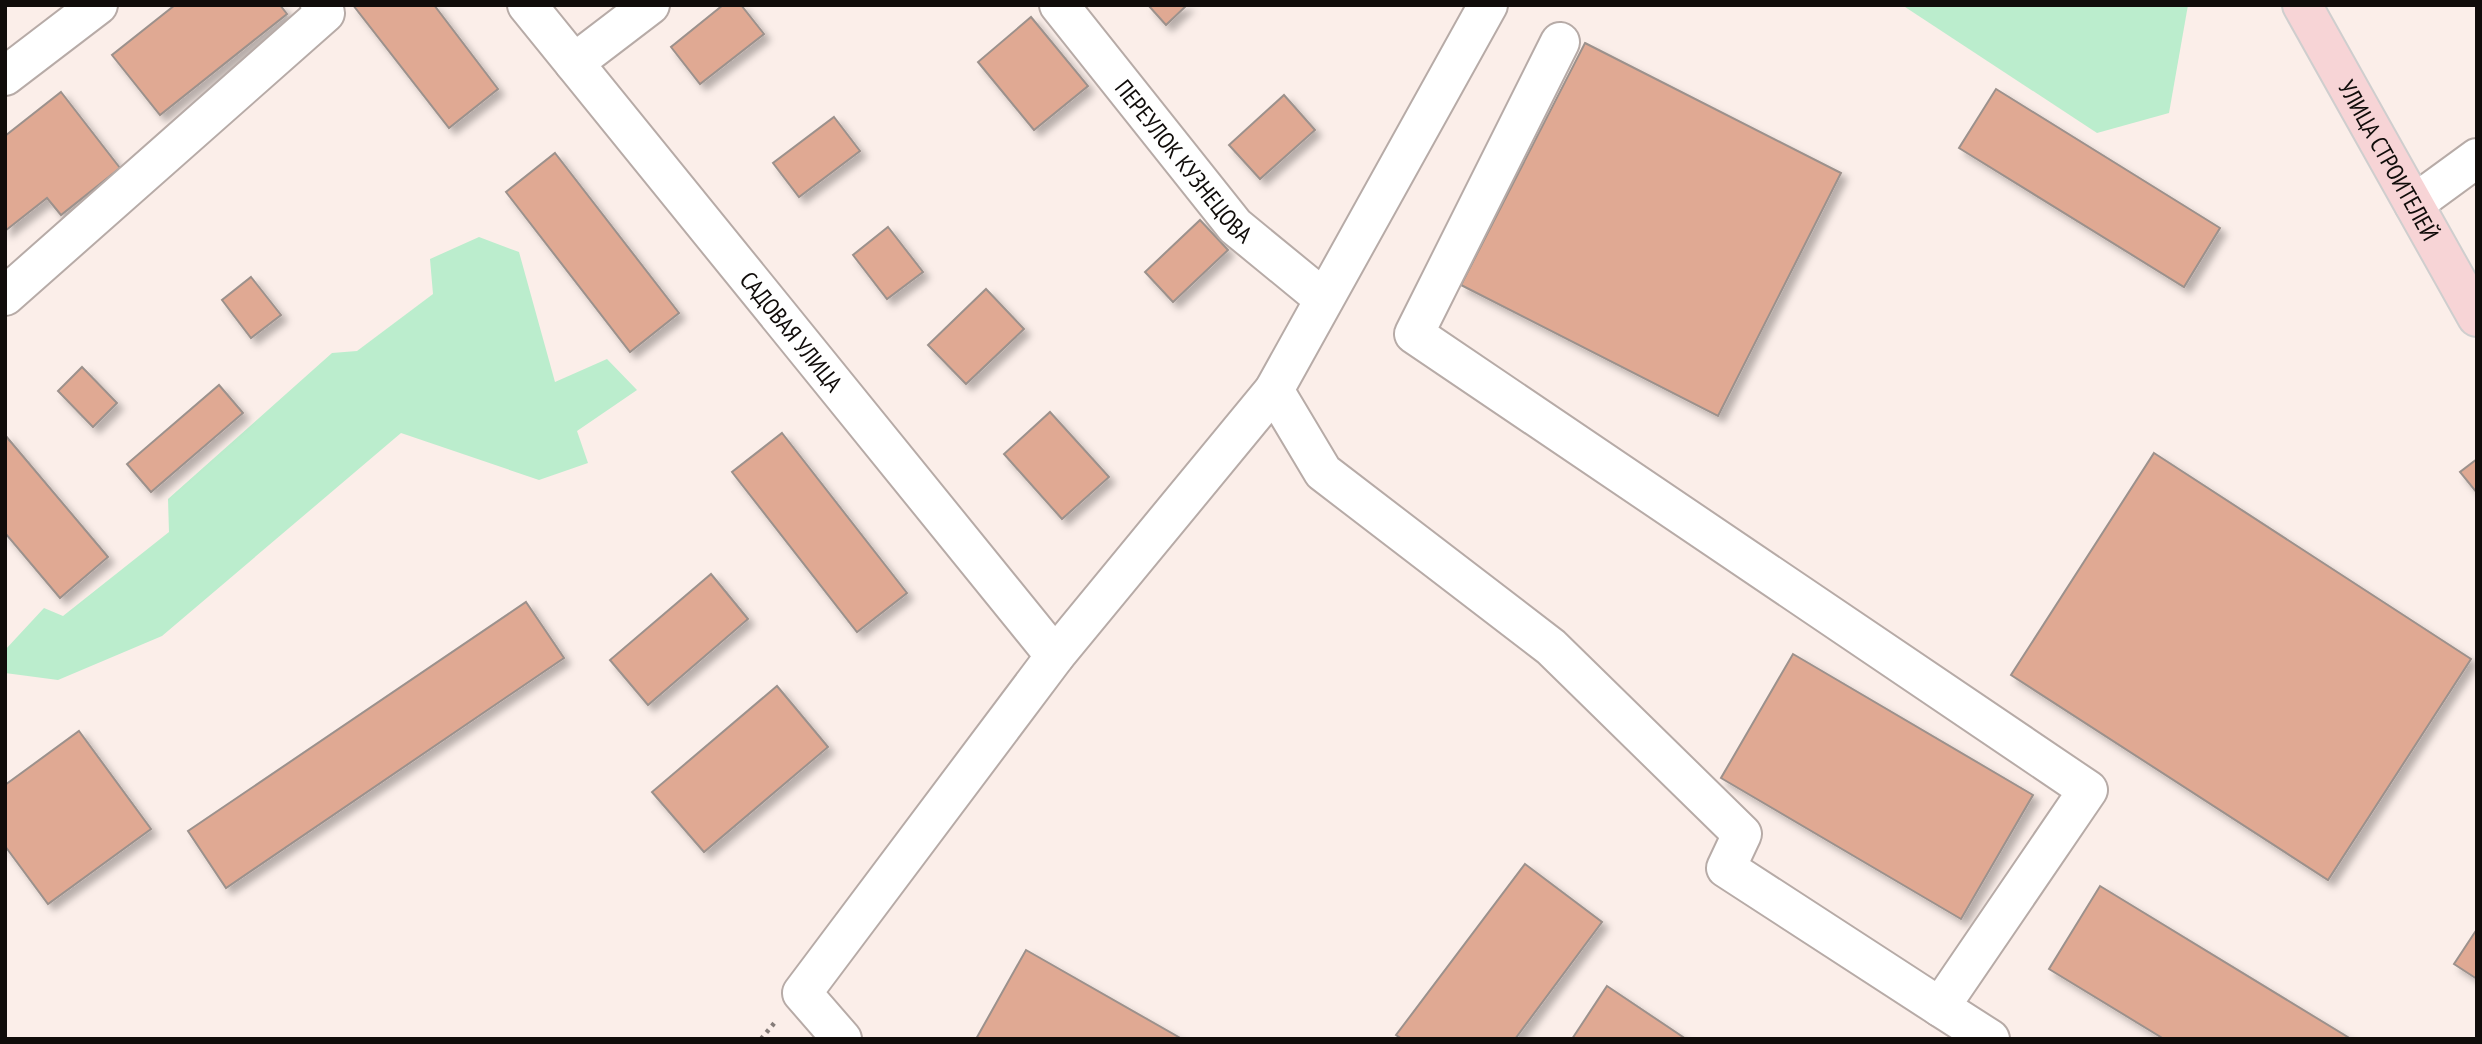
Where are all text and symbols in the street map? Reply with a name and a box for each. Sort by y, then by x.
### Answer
street label: ПЕРЕУЛОК КУЗНЕЦОВА [1109,73,1259,250]
street label: УЛИЦА СТРОИТЕЛЕЙ [2332,75,2446,246]
street label: САДОВАЯ УЛИЦА [734,265,850,398]

